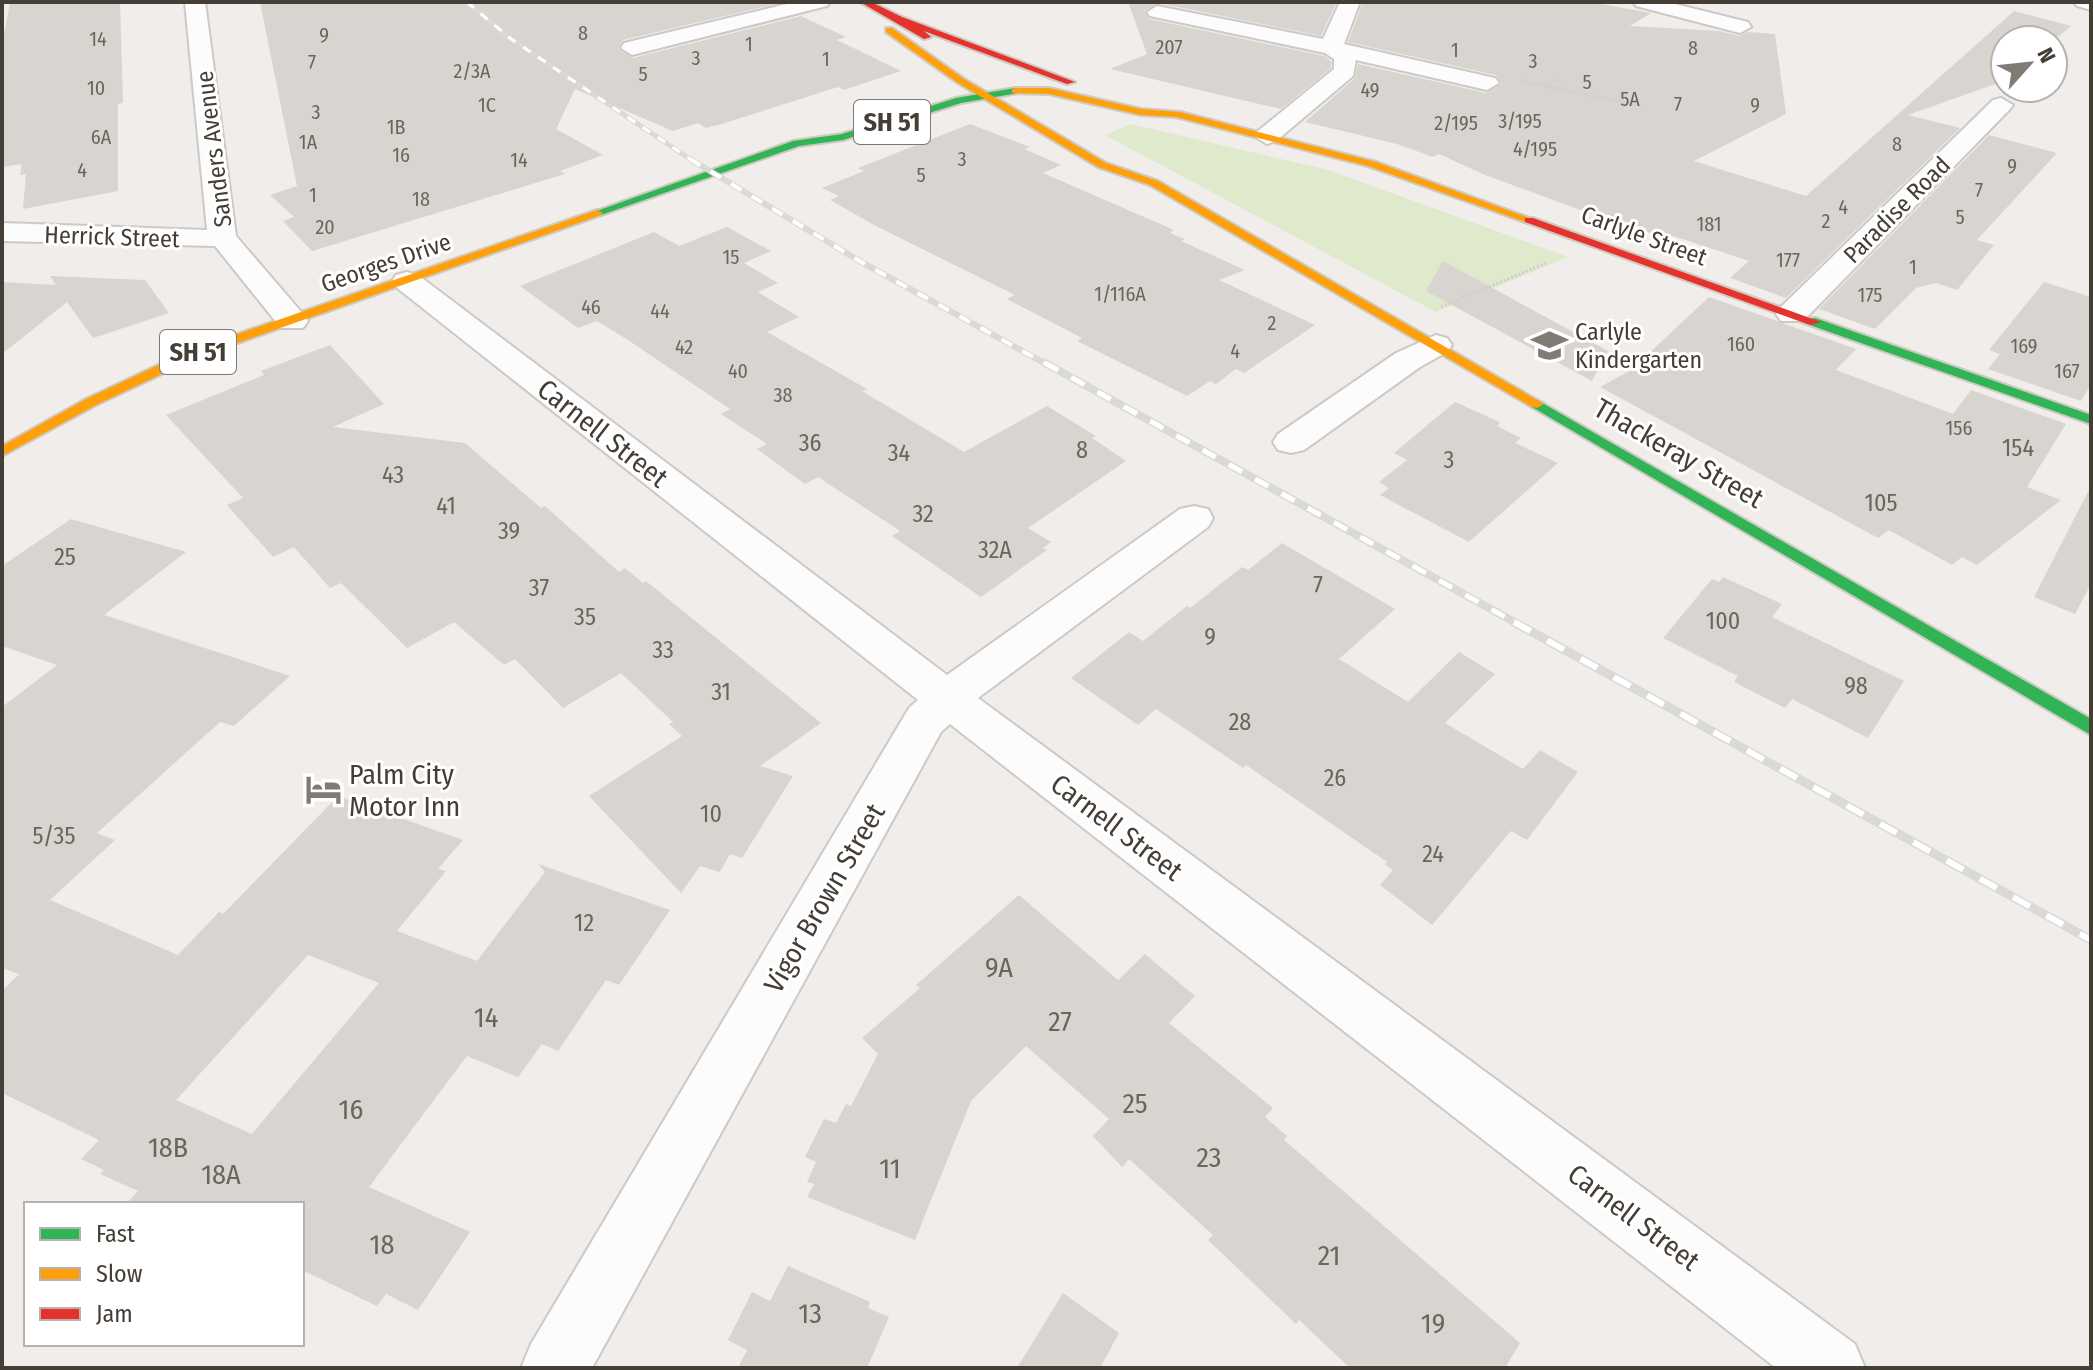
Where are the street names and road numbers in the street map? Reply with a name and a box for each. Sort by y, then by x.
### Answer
street label: Sanders Avenue [191,69,237,229]
road number: SH 51 [854,100,930,144]
street label: Paradise Road [1838,151,1956,269]
street label: Carlyle Street [1577,200,1711,272]
street label: Herrick Street [44,221,180,253]
street label: Georges Drive [317,228,455,298]
road number: SH 51 [160,330,236,374]
street label: Carnell Street [531,372,675,495]
street label: Thackeray Street [1588,392,1770,516]
street label: Carnell Street [1044,767,1190,888]
street label: Vigor Brown Street [757,797,892,999]
street label: Carnell Street [1561,1157,1707,1278]

